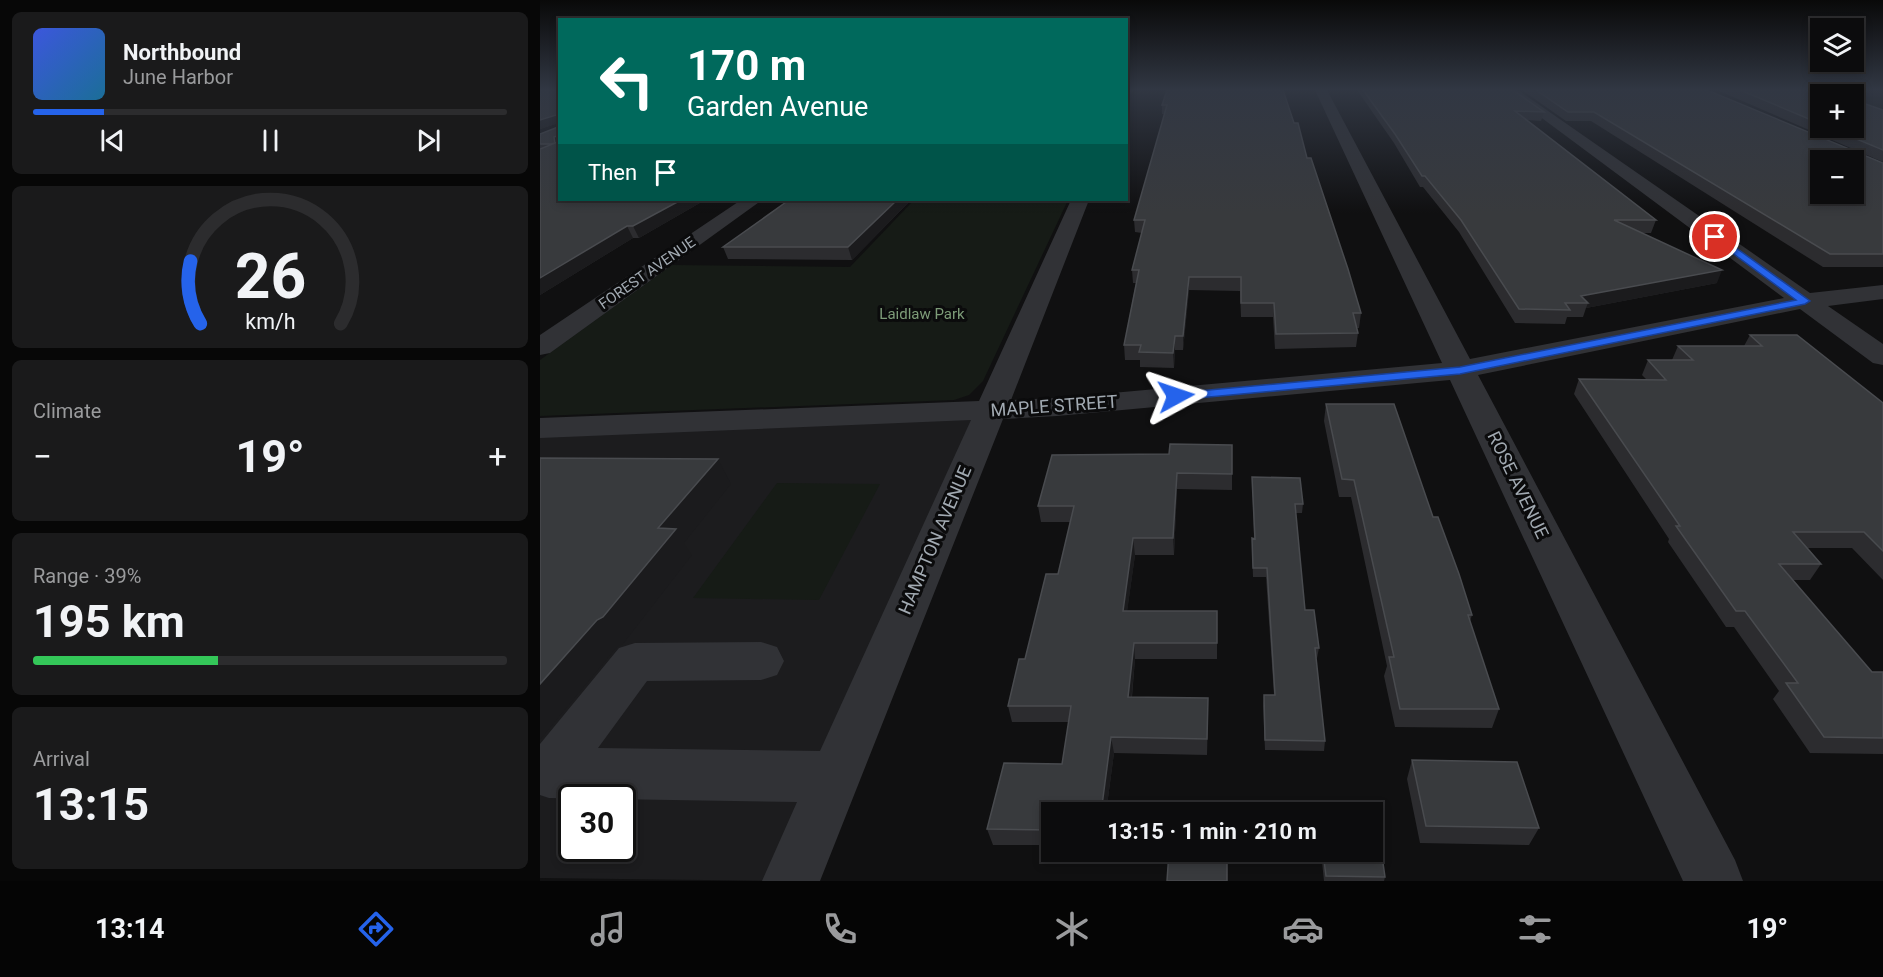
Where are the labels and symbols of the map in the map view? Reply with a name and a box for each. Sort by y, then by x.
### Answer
pin [1689,211,1740,262]
street label: FOREST AVENUE [595,233,699,313]
park label: Laidlaw Park [879,305,965,323]
position arrow [1144,364,1208,428]
street label: MAPLE STREET [990,391,1118,420]
street label: ROSE AVENUE [1484,428,1553,542]
street label: HAMPTON AVENUE [894,462,975,617]
speed limit sign: 30 [558,784,636,862]

